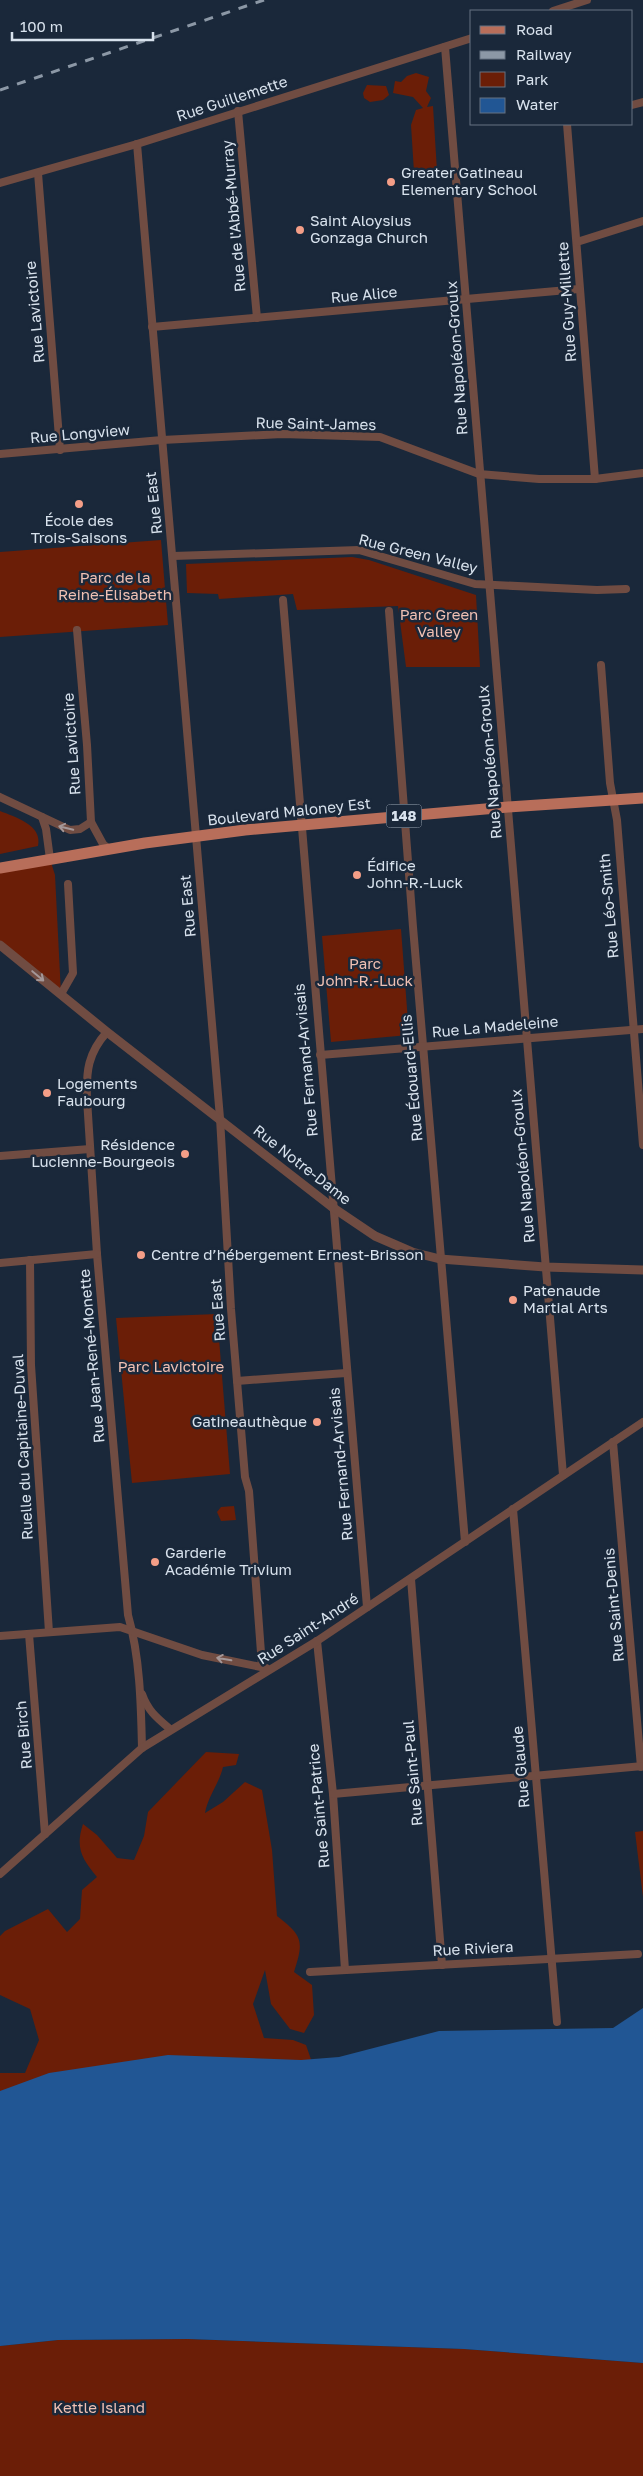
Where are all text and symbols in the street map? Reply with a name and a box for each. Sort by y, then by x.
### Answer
scale bar [12,10,154,42]
legend [470,10,633,125]
text: 100 m [20,17,63,35]
text: Road [516,20,553,38]
text: Railway [516,45,572,63]
text: Park [516,70,549,88]
street label: Rue Guillemette [174,72,290,124]
text: Water [516,95,559,113]
street label: Rue de l'Abbé-Murray [217,139,249,293]
place label: Greater Gatineau Elementary School [401,163,537,198]
marker: Greater Gatineau Elementary School [385,176,397,188]
place label: Saint Aloysius Gonzaga Church [310,211,428,246]
marker: Saint Aloysius Gonzaga Church [294,224,306,236]
street label: Rue Guy-Millette [553,241,579,363]
street label: Rue Lavictoire [21,260,47,364]
street label: Rue Napoléon-Groulx [442,280,470,436]
street label: Rue Alice [330,282,398,306]
street label: Rue Saint-James [256,413,377,433]
street label: Rue Longview [29,420,131,446]
street label: Rue East [141,471,165,535]
marker: École des Trois-Saisons [73,498,85,510]
place label: École des Trois-Saisons [31,511,127,546]
street label: Rue Green Valley [357,530,480,577]
park label: Parc de la Reine-Élisabeth [58,568,172,603]
park label: Parc Green Valley [400,605,478,640]
street label: Rue Napoléon-Groulx [473,684,505,840]
street label: Rue Lavictoire [58,692,84,796]
street label: Boulevard Maloney Est [206,793,371,829]
road number: 148 [386,804,422,828]
one-way arrow [59,823,75,832]
street label: Rue Léo-Smith [594,853,622,959]
place label: Édifice John-R.-Luck [367,856,463,891]
marker: Édifice John-R.-Luck [351,869,363,881]
street label: Rue East [175,874,199,938]
park label: Parc John-R.-Luck [317,954,413,989]
one-way arrow [31,970,44,981]
street label: Rue Fernand-Arvisais [289,983,321,1137]
street label: Rue La Madeleine [431,1011,559,1041]
street label: Rue Édouard-Ellis [396,1014,426,1142]
place label: Logements Faubourg [57,1074,137,1109]
marker: Logements Faubourg [41,1087,53,1099]
street label: Rue Napoléon-Groulx [506,1088,538,1244]
street label: Rue Notre-Dame [250,1121,355,1208]
place label: Résidence Lucienne-Bourgeois [31,1135,175,1170]
marker: Résidence Lucienne-Bourgeois [179,1148,191,1160]
place label: Centre d’hébergement Ernest-Brisson [151,1245,423,1263]
marker: Centre d’hébergement Ernest-Brisson [135,1249,147,1261]
street label: Rue Jean-René-Monette [74,1268,108,1444]
street label: Rue East [206,1278,228,1342]
place label: Patenaude Martial Arts [523,1281,608,1316]
marker: Patenaude Martial Arts [507,1294,519,1306]
street label: Ruelle du Capitaine-Duval [8,1353,36,1541]
park label: Parc Lavictoire [118,1357,225,1375]
street label: Rue Fernand-Arvisais [324,1387,356,1541]
place label: Gatineauthèque [192,1412,307,1430]
marker: Gatineauthèque [311,1416,323,1428]
place label: Garderie Académie Trivium [165,1543,292,1578]
street label: Rue Saint-Denis [599,1547,627,1663]
marker: Garderie Académie Trivium [149,1556,161,1568]
street label: Rue Saint-André [254,1589,362,1668]
one-way arrow [216,1654,232,1663]
street label: Rue Birch [11,1700,35,1770]
street label: Rue Saint-Paul [398,1719,426,1827]
street label: Rue Glaude [507,1725,533,1809]
street label: Rue Saint-Patrice [304,1743,332,1869]
street label: Rue Riviera [432,1937,514,1959]
park label: Kettle Island [53,2398,145,2416]

